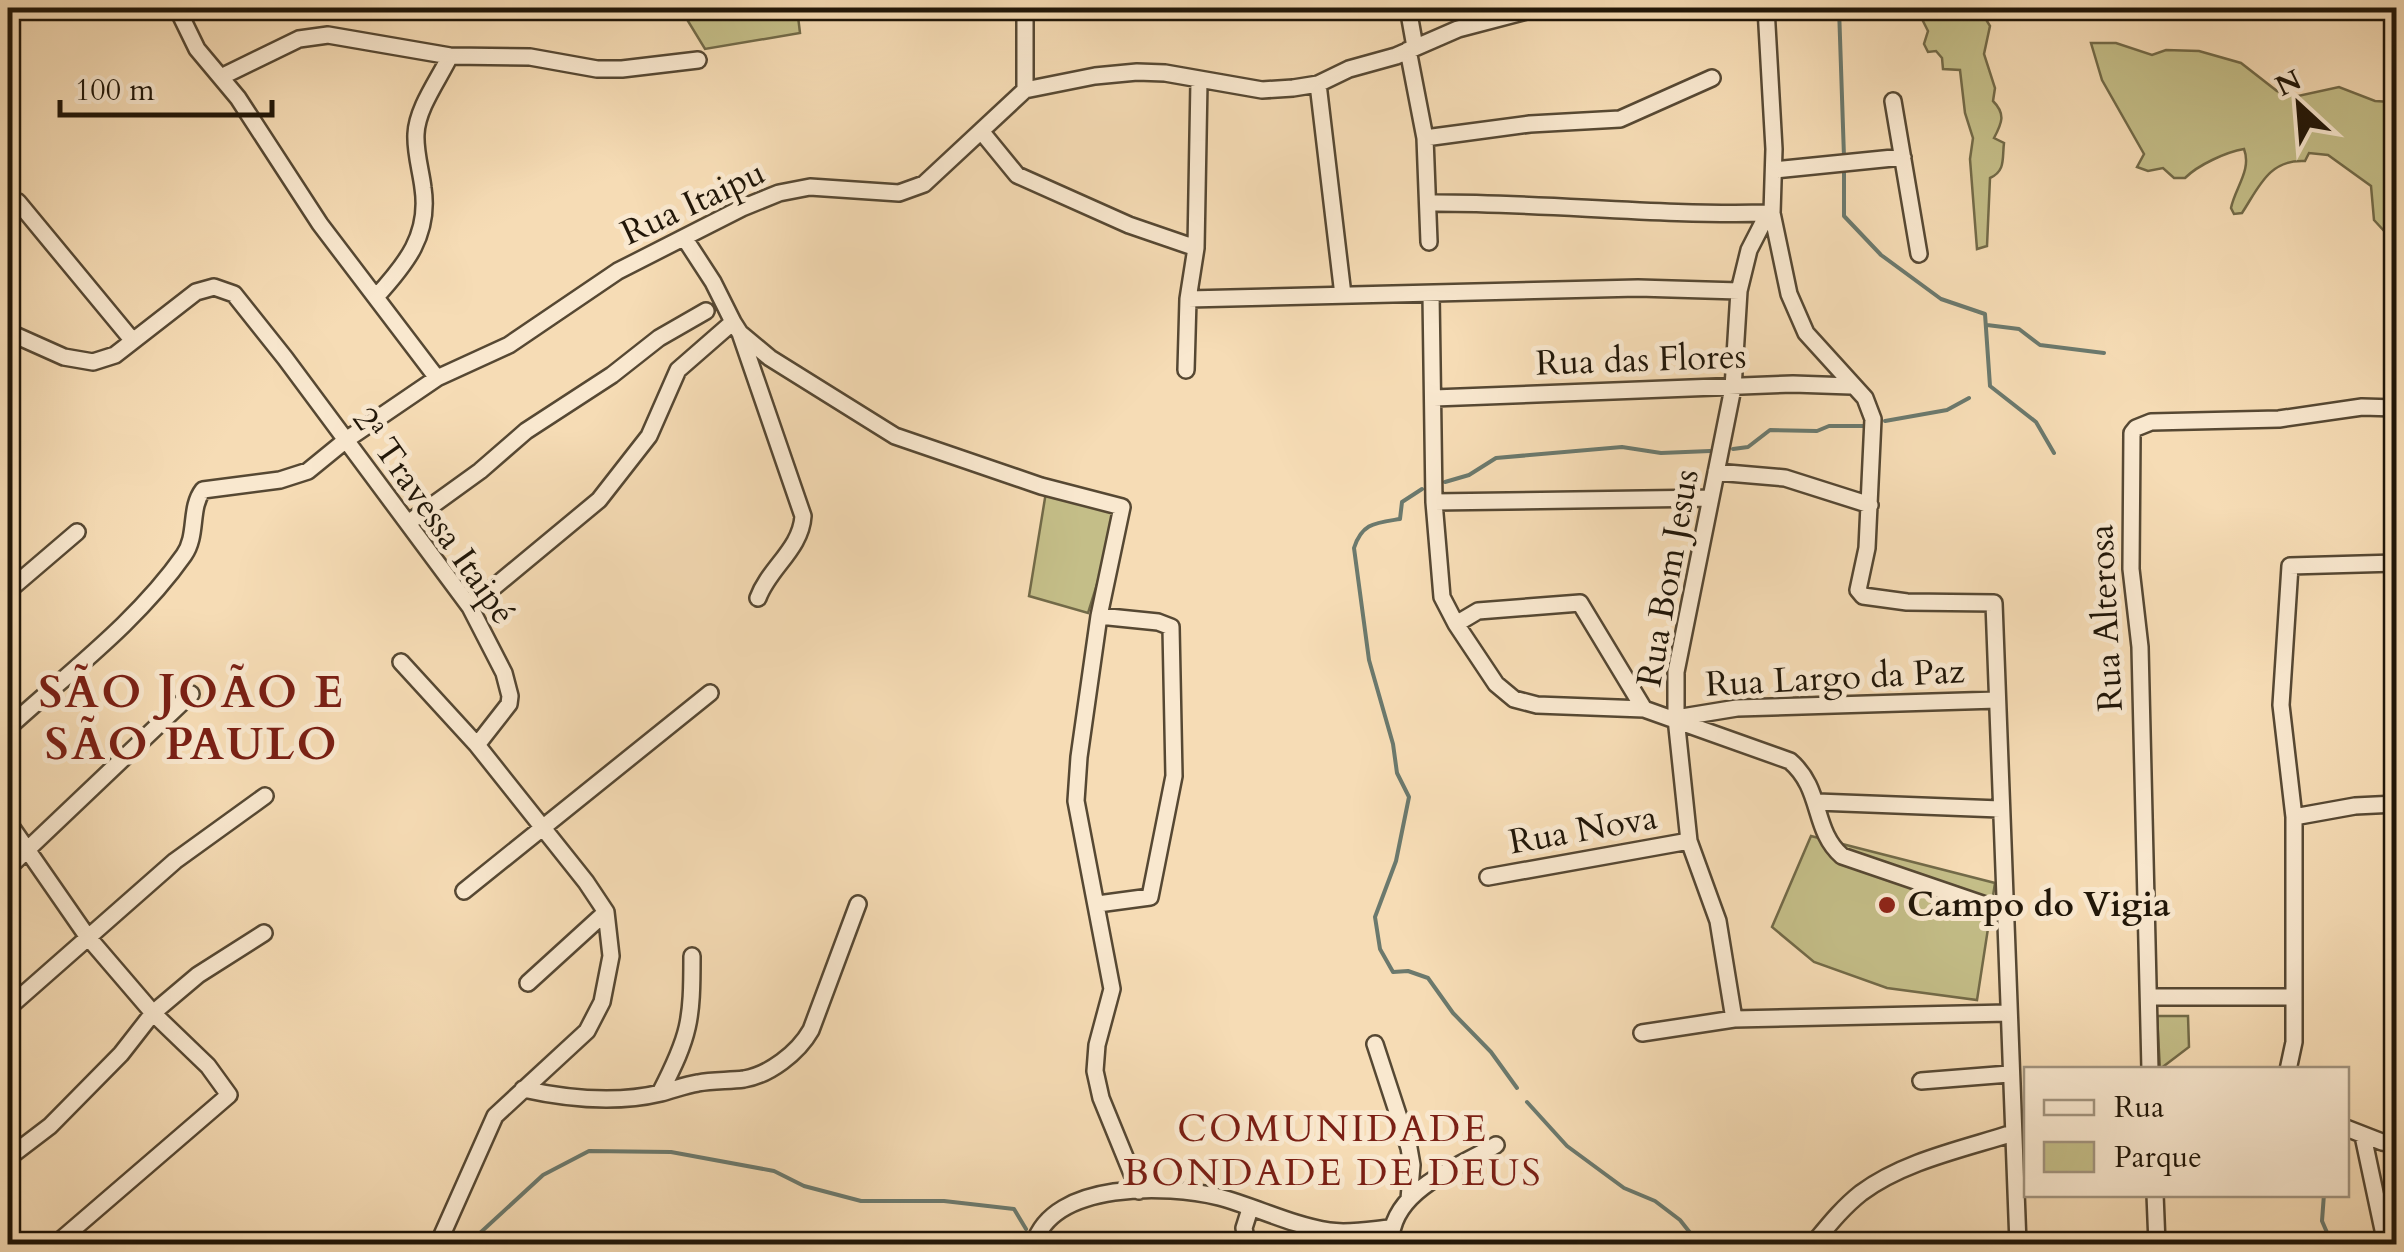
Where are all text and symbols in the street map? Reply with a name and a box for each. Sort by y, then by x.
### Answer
scale bar [60,55,272,117]
north arrow [2249,55,2349,155]
text: N [2269,61,2308,106]
text: 100 m [75,70,155,111]
street label: Rua Itaipu [613,149,773,257]
street label: Rua das Flores [1535,332,1747,388]
street label: 2ª Travessa Itaipé [341,398,527,634]
street label: Rua Bom Jesus [1625,465,1711,691]
street label: Rua Alterosa [2077,523,2135,713]
street label: Rua Largo da Paz [1704,647,1966,709]
district label: SÃO JOÃO E SÃO PAULO [38,662,346,775]
street label: Rua Nova [1505,793,1661,867]
place label: Campo do Vigia [1907,881,2171,929]
marker: Campo do Vigia [1876,894,1898,916]
legend [2024,1067,2349,1197]
text: Rua [2114,1087,2164,1128]
district label: COMUNIDADE BONDADE DE DEUS [1123,1103,1543,1199]
text: Parque [2114,1137,2202,1178]

